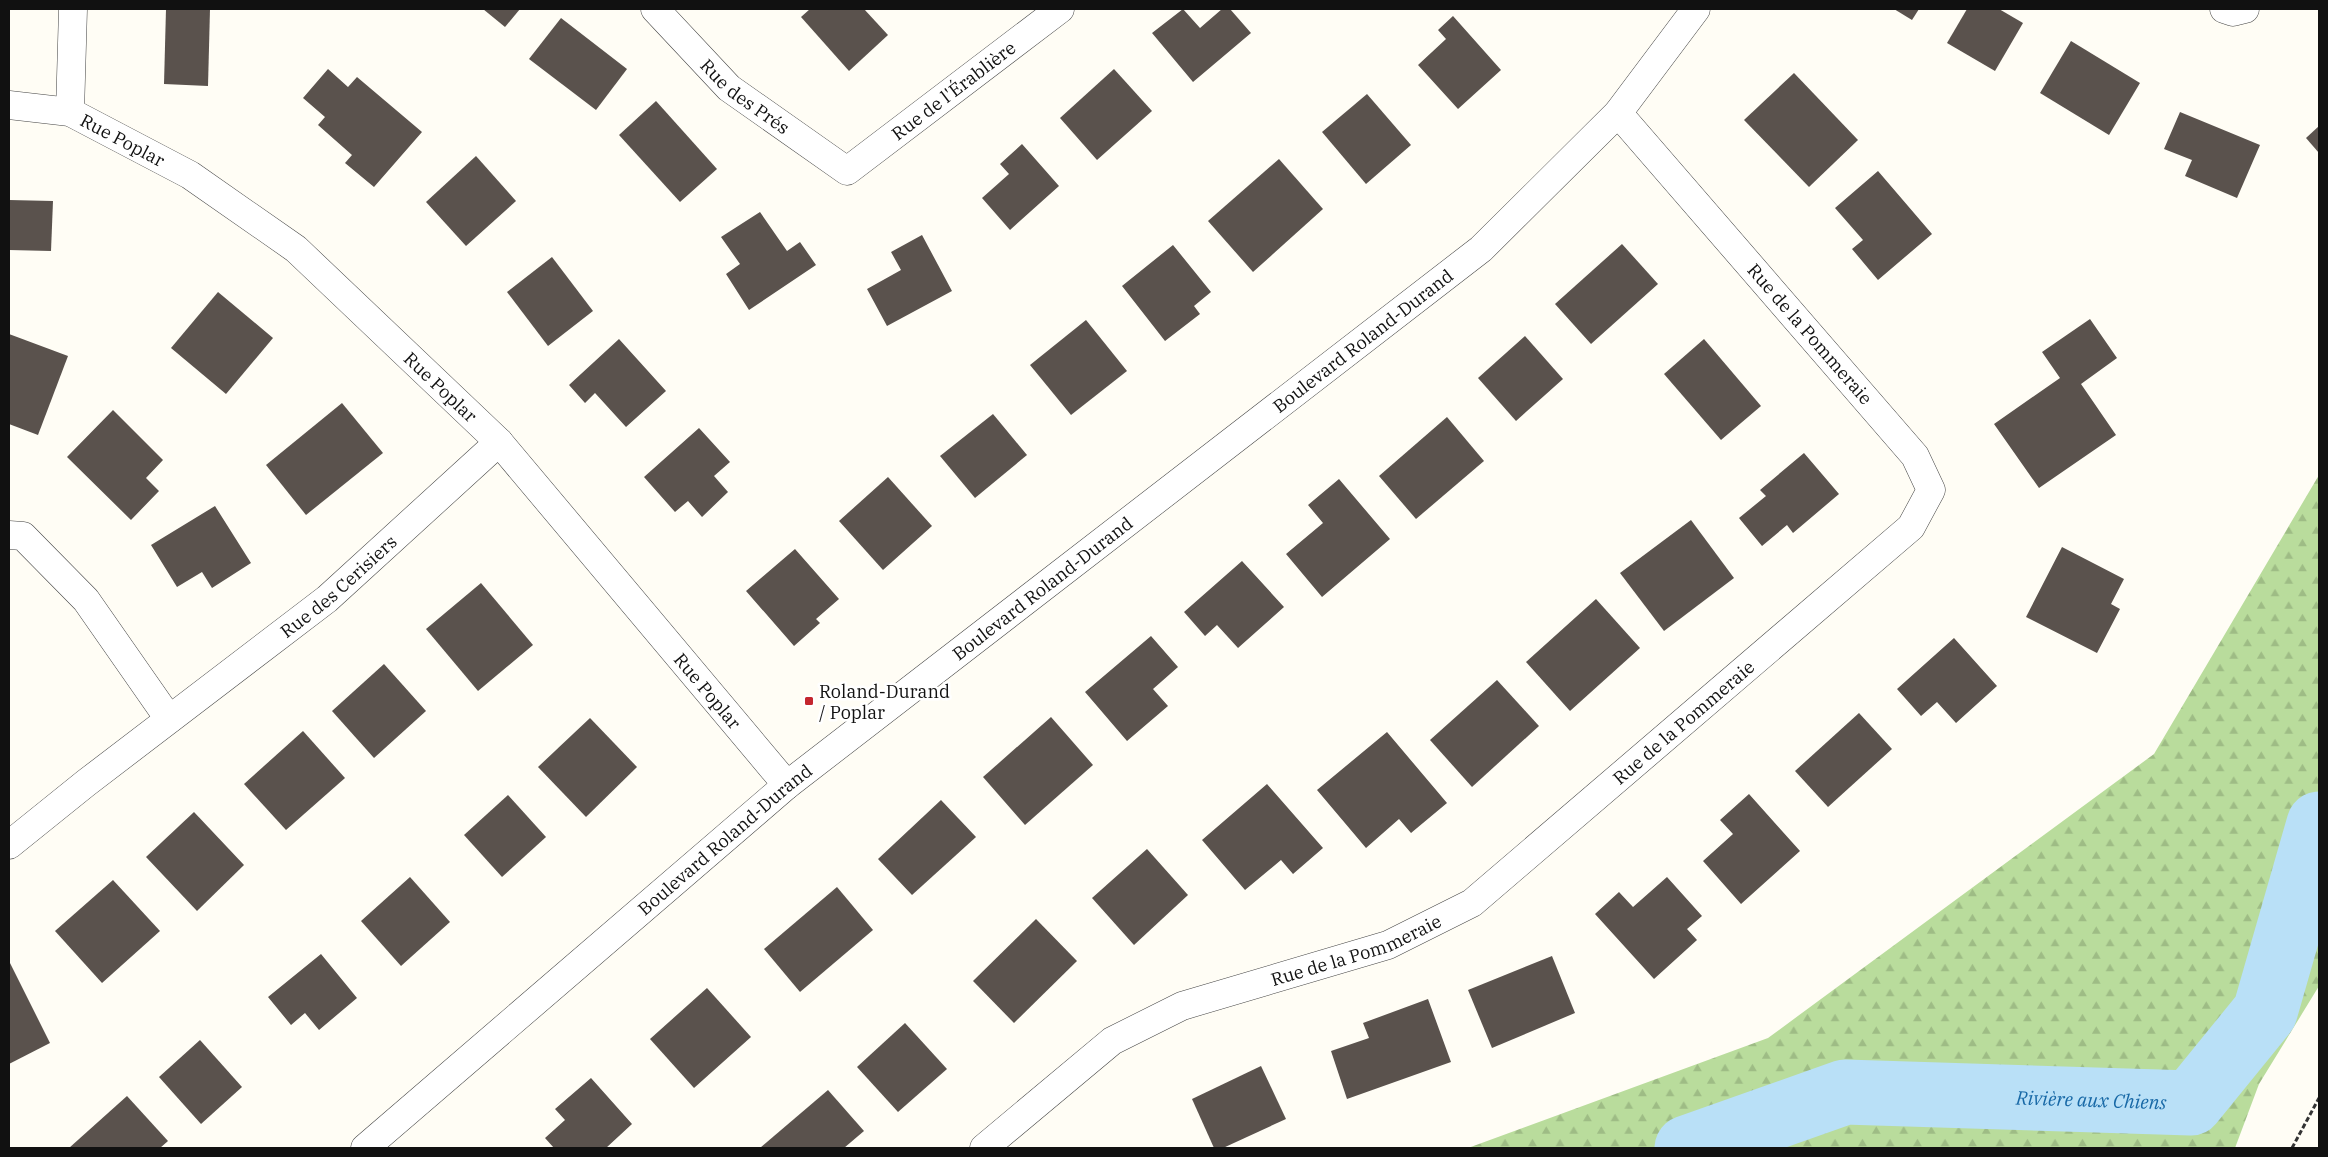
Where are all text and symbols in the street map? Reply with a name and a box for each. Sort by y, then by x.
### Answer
street label: Rue de l'Érablière [887,36,1020,145]
street label: Rue des Prés [696,54,794,139]
street label: Rue Poplar [77,108,169,171]
street label: Rue de la Pommeraie [1743,259,1877,409]
street label: Boulevard Roland-Durand [1268,264,1457,417]
street label: Rue Poplar [399,347,482,427]
street label: Boulevard Roland-Durand [947,511,1137,665]
street label: Rue des Cerisiers [275,530,401,642]
street label: Rue Poplar [669,648,746,733]
street label: Rue de la Pommeraie [1608,655,1759,789]
place label: Roland-Durand / Poplar [819,680,950,724]
marker: Roland-Durand / Poplar [803,695,815,707]
street label: Boulevard Roland-Durand [633,759,816,920]
street label: Rue de la Pommeraie [1268,909,1445,991]
water label: Rivière aux Chiens [2015,1085,2167,1114]

